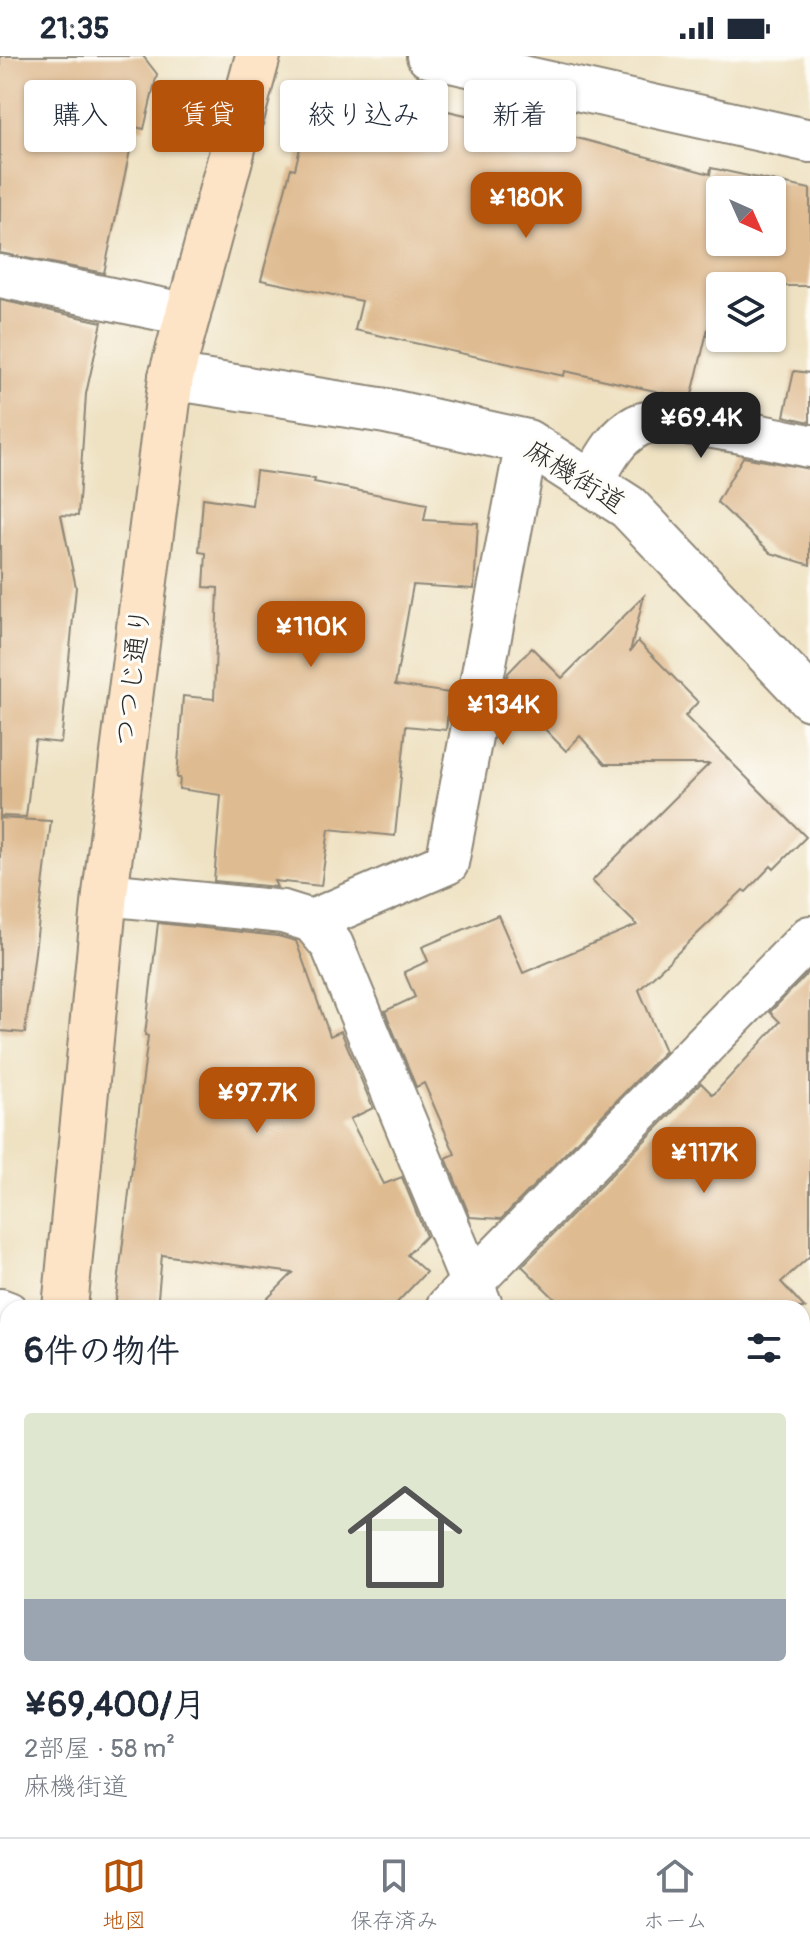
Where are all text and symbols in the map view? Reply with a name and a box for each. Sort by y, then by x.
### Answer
text: 21:35 [40,10,110,47]
chip: 購入 [24,80,136,152]
chip: 賃貸 [152,80,264,152]
chip: 絞り込み [280,80,448,152]
chip: 新着 [464,80,576,152]
pin: ¥180K [470,172,582,240]
north arrow [706,176,786,256]
map controls [706,176,786,352]
text: ¥180K [489,182,563,214]
button: layers [706,272,786,352]
pin: ¥69.4K [636,392,766,460]
text: ¥69.4K [659,402,743,434]
street label: 麻機街道 [518,432,632,522]
pin: ¥110K [255,601,367,669]
street label: つつじ通り [107,605,159,749]
text: ¥110K [275,611,347,643]
pin: ¥134K [447,679,559,747]
text: ¥134K [466,689,540,721]
pin: ¥97.7K [192,1067,322,1135]
text: ¥97.7K [217,1077,297,1109]
pin: ¥117K [648,1127,760,1195]
text: ¥117K [670,1137,738,1169]
icon: filters [742,1326,786,1370]
text: 6件の物件 [24,1330,180,1373]
icon: home [333,1465,477,1609]
text: ¥69,400/月 [24,1684,206,1727]
text: 2部屋 · 58 m² [24,1733,175,1765]
text: 麻機街道 [24,1771,128,1803]
tab: 地図 [102,1854,146,1935]
tab: 保存済み [350,1854,438,1935]
tab: ホーム [643,1854,708,1935]

